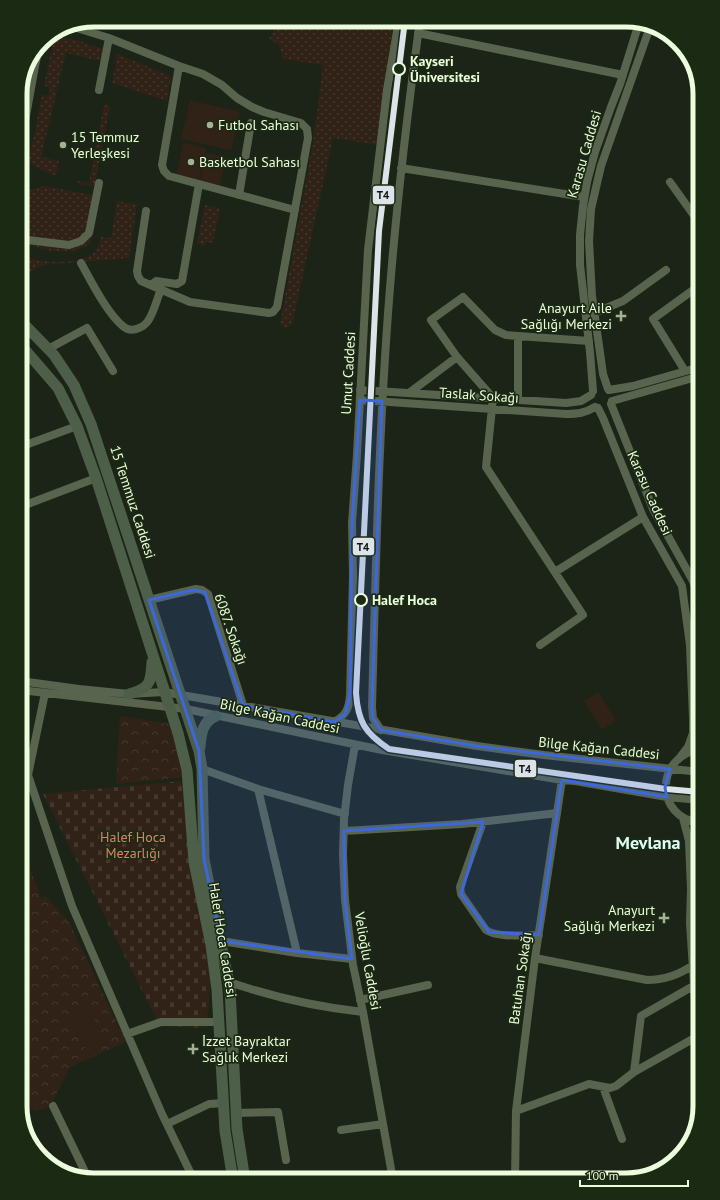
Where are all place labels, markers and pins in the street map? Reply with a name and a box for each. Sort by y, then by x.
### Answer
place label: Kayseri Üniversitesi [410,52,480,86]
marker: Kayseri Üniversitesi [392,62,406,76]
place label: Futbol Sahası [218,116,299,134]
marker: Futbol Sahası [205,120,215,130]
place label: 15 Temmuz Yerleşkesi [71,128,139,162]
marker: 15 Temmuz Yerleşkesi [58,140,68,150]
place label: Basketbol Sahası [199,153,300,171]
marker: Basketbol Sahası [186,157,196,167]
place label: Anayurt Aile Sağlığı Merkezi [521,299,612,333]
marker: Anayurt Aile Sağlığı Merkezi [615,310,627,322]
place label: Halef Hoca [372,591,437,609]
marker: Halef Hoca [354,593,368,607]
place label: Anayurt Sağlığı Merkezi [564,901,655,935]
marker: Anayurt Sağlığı Merkezi [658,912,670,924]
place label: İzzet Bayraktar Sağlık Merkezi [202,1032,291,1066]
marker: İzzet Bayraktar Sağlık Merkezi [187,1043,199,1055]

